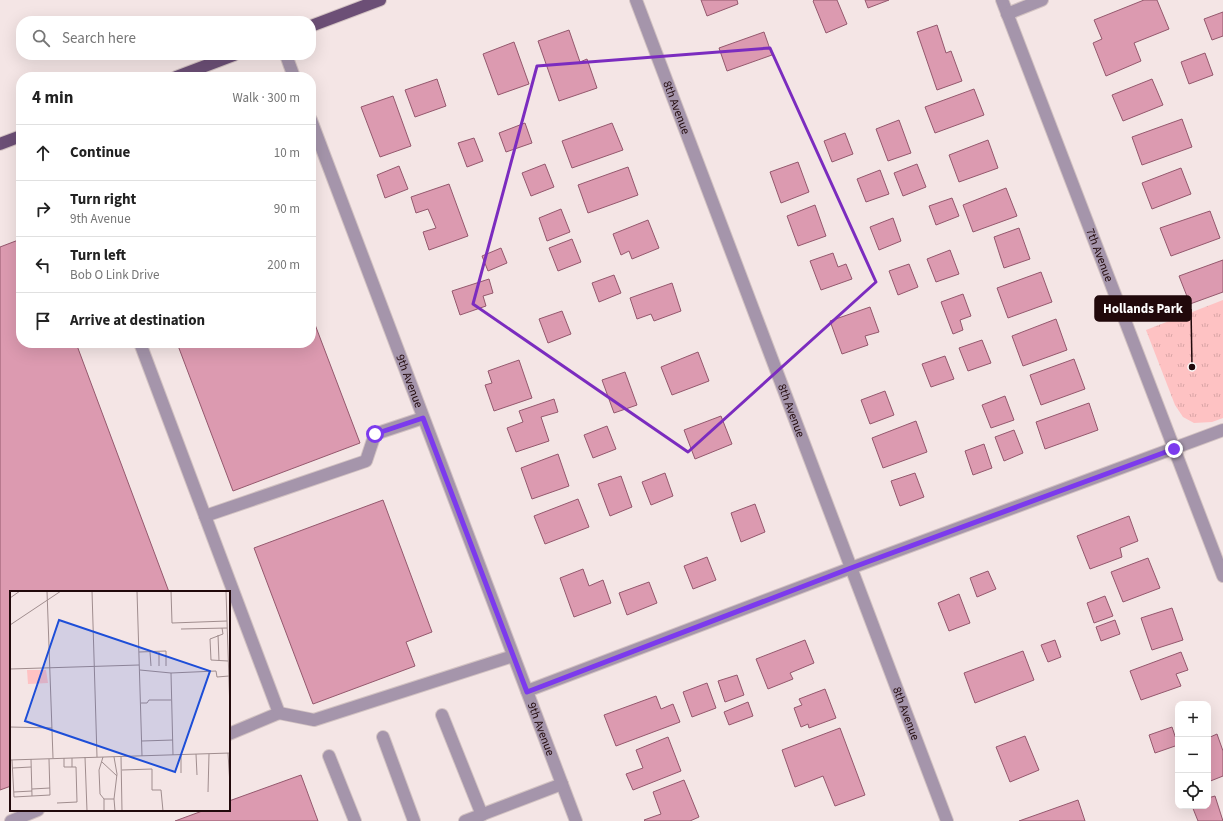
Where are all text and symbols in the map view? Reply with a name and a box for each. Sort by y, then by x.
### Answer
search box [16,16,316,60]
icon: search [30,27,52,49]
text: Search here [62,28,136,49]
street label: 8th Avenue [659,78,695,137]
text: 4 min [32,86,73,110]
text: Walk · 300 m [232,89,300,107]
icon: ahead [32,142,54,164]
text: Continue [70,142,130,163]
text: 10 m [274,144,300,162]
text: Turn right [70,189,136,210]
icon: right [32,198,54,220]
text: 90 m [274,200,300,218]
text: 9th Avenue [70,210,131,228]
street label: 7th Avenue [1082,226,1118,284]
text: Turn left [70,245,126,266]
icon: left [32,254,54,276]
text: 200 m [267,256,300,274]
text: Bob O Link Drive [70,266,160,284]
callout: Hollands Park [1095,296,1191,321]
text: Hollands Park [1103,300,1184,318]
icon: arrive [32,310,54,332]
text: Arrive at destination [70,310,205,331]
street label: 9th Avenue [392,352,428,410]
street label: 8th Avenue [774,381,809,440]
route start [366,425,384,443]
route end [1165,440,1183,458]
inset map [10,591,230,811]
street label: 8th Avenue [888,684,924,743]
street label: 9th Avenue [523,700,559,758]
map controls [1175,701,1211,809]
button: + [1175,701,1211,737]
button: − [1175,737,1211,773]
button: locate [1175,773,1211,809]

